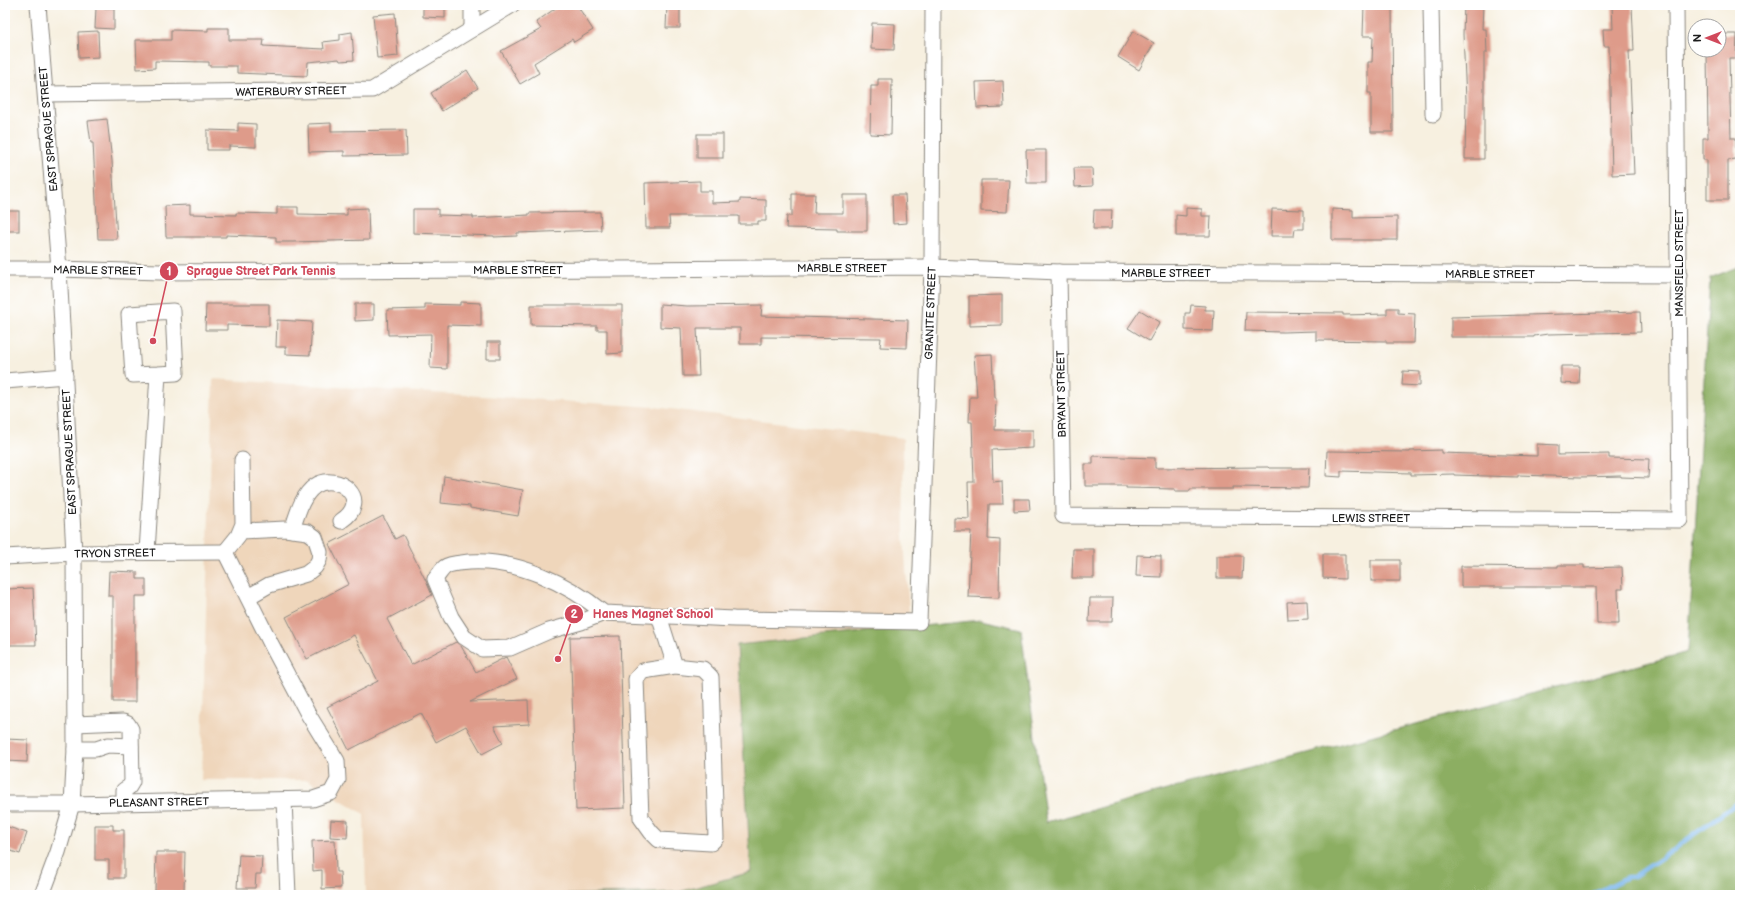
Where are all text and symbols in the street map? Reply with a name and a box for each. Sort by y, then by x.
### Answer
north arrow [1687,18,1727,58]
text: N [1691,34,1704,42]
street label: EAST SPRAGUE STREET [37,65,60,192]
street label: WATERBURY STREET [235,84,347,99]
street label: MANSFIELD STREET [1673,209,1686,317]
callout: Sprague Street Park Tennis [159,259,343,283]
street label: MARBLE STREET [797,262,887,275]
street label: MARBLE STREET [53,263,143,278]
text: 1 [166,264,172,279]
text: Sprague Street Park Tennis [187,264,336,279]
street label: MARBLE STREET [473,264,563,277]
street label: GRANITE STREET [922,266,939,360]
street label: MARBLE STREET [1121,267,1211,280]
street label: MARBLE STREET [1445,268,1535,281]
street label: BRYANT STREET [1054,350,1069,438]
street label: EAST SPRAGUE STREET [60,388,79,515]
street label: LEWIS STREET [1332,512,1411,525]
street label: TRYON STREET [74,546,156,561]
callout: Hanes Magnet School [564,602,721,626]
text: 2 [570,607,578,622]
text: Hanes Magnet School [593,607,713,622]
street label: PLEASANT STREET [109,795,210,810]

